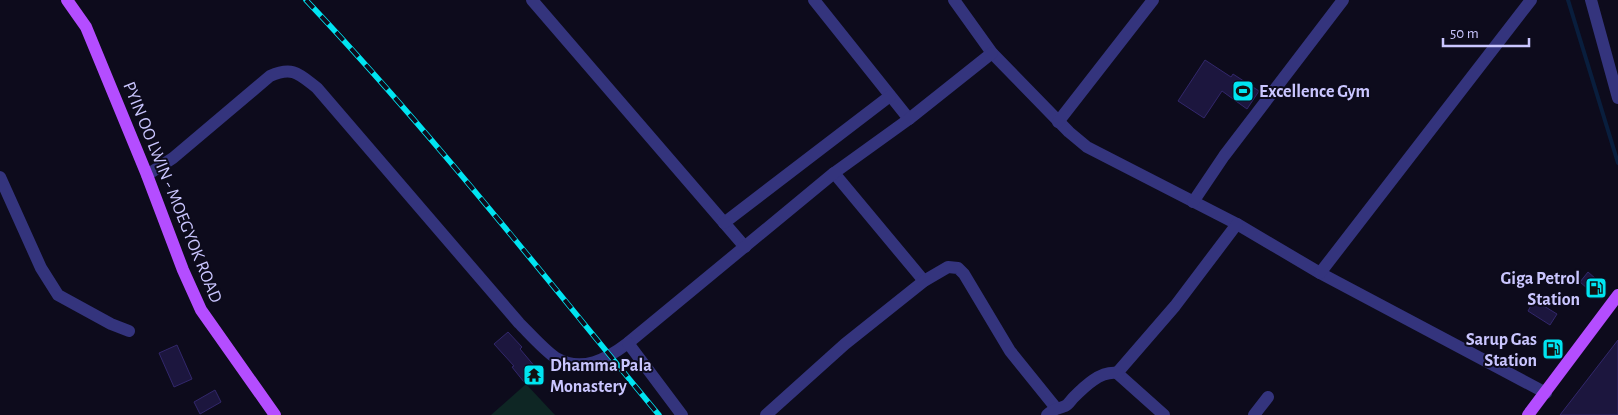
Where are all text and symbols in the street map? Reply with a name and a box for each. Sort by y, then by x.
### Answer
scale bar [1443,15,1529,47]
text: 50 m [1450,26,1479,41]
street label: PYIN OO LWIN - MOEGYOK ROAD [119,79,225,306]
sports icon: Excellence Gym [1231,79,1255,103]
place label: Excellence Gym [1259,83,1370,101]
place label: Giga Petrol Station [1501,270,1580,309]
fuel station icon: Giga Petrol Station [1584,276,1608,300]
place label: Sarup Gas Station [1466,331,1537,370]
fuel station icon: Sarup Gas Station [1541,337,1565,361]
place label: Dhamma Pala Monastery [550,357,652,396]
temple icon: Dhamma Pala Monastery [522,363,546,387]

